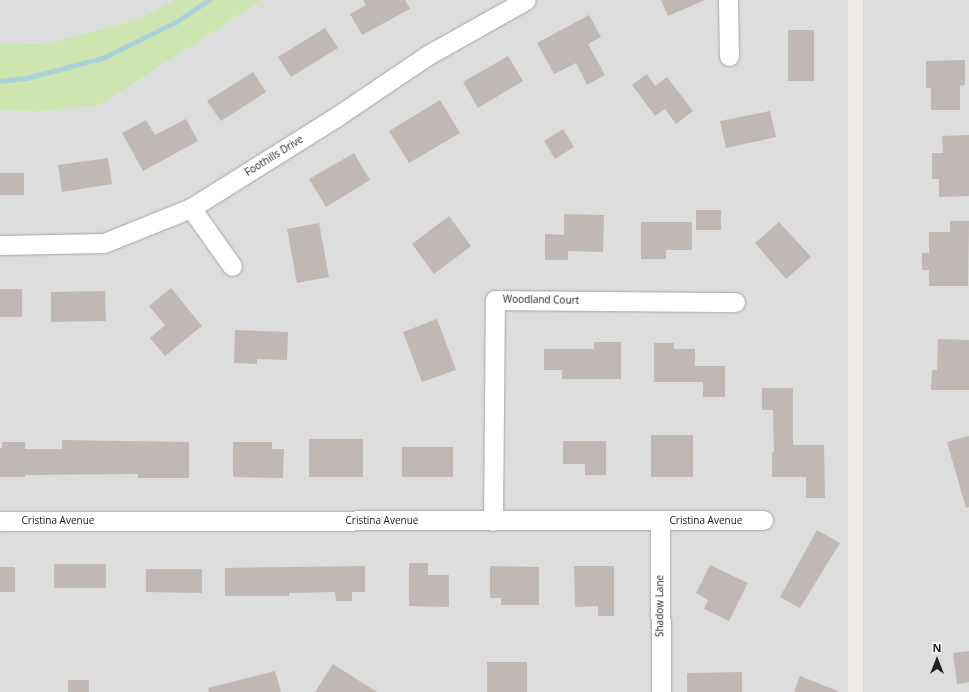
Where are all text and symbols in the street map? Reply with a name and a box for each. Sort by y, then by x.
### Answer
street label: Foothills Drive [243,133,305,179]
street label: Woodland Court [503,293,579,307]
street label: Cristina Avenue [22,515,94,527]
street label: Cristina Avenue [346,515,418,527]
street label: Cristina Avenue [670,515,742,527]
street label: Shadow Lane [654,575,666,637]
north arrow [917,640,957,680]
text: N [933,640,941,655]

